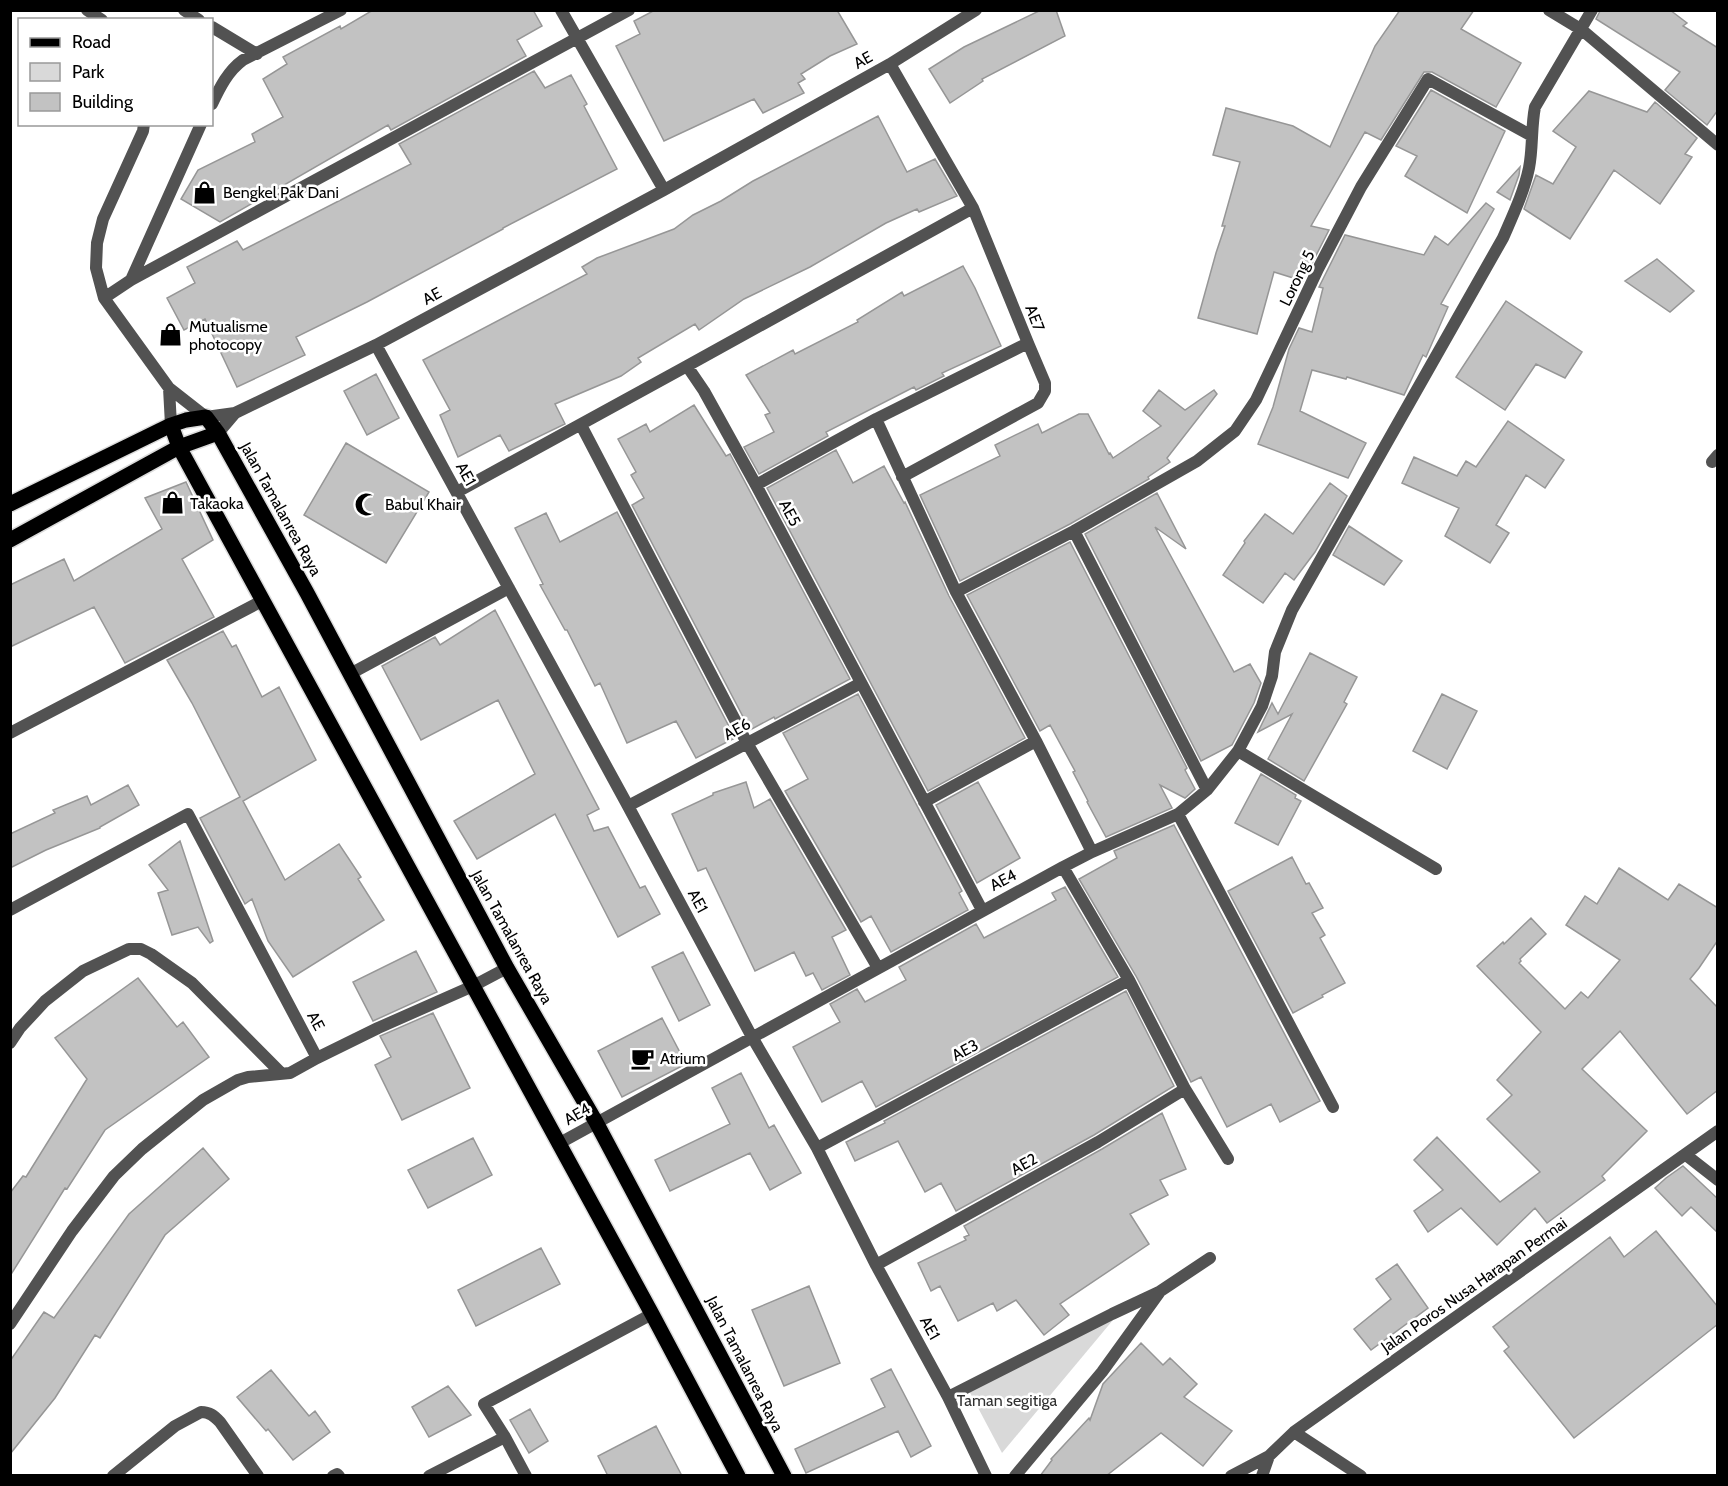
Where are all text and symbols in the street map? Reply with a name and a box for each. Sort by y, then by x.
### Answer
legend [18,18,213,126]
text: Road [72,31,111,53]
street label: AE [850,47,876,73]
text: Park [72,61,105,83]
text: Building [72,91,134,113]
shop icon: Bengkel Pak Dani [192,179,218,205]
place label: Bengkel Pak Dani [223,183,339,202]
street label: Lorong 5 [1275,247,1319,309]
street label: AE [419,283,445,309]
street label: AE7 [1021,302,1049,334]
place label: Mutualisme photocopy [189,317,268,354]
shop icon: Mutualisme photocopy [158,322,184,348]
street label: Jalan Tamalanrea Raya [236,438,326,579]
street label: AE1 [452,459,480,489]
shop icon: Takaoka [159,490,185,516]
mosque icon: Babul Khair [354,491,380,517]
place label: Takaoka [190,494,244,513]
place label: Babul Khair [385,495,462,514]
street label: AE5 [775,496,805,530]
street label: AE6 [720,714,754,744]
street label: AE4 [986,865,1020,895]
street label: Jalan Tamalanrea Raya [467,866,557,1007]
street label: AE1 [684,886,712,916]
street label: AE [303,1008,329,1034]
street label: AE3 [948,1035,982,1065]
cafe icon: Atrium [629,1045,655,1071]
place label: Atrium [660,1049,706,1068]
street label: AE4 [560,1099,594,1129]
street label: AE2 [1008,1149,1040,1179]
street label: Jalan Poros Nusa Harapan Permai [1377,1213,1571,1357]
street label: Jalan Tamalanrea Raya [702,1292,788,1435]
street label: AE1 [916,1313,944,1343]
park label: Taman segitiga [957,1391,1058,1410]

